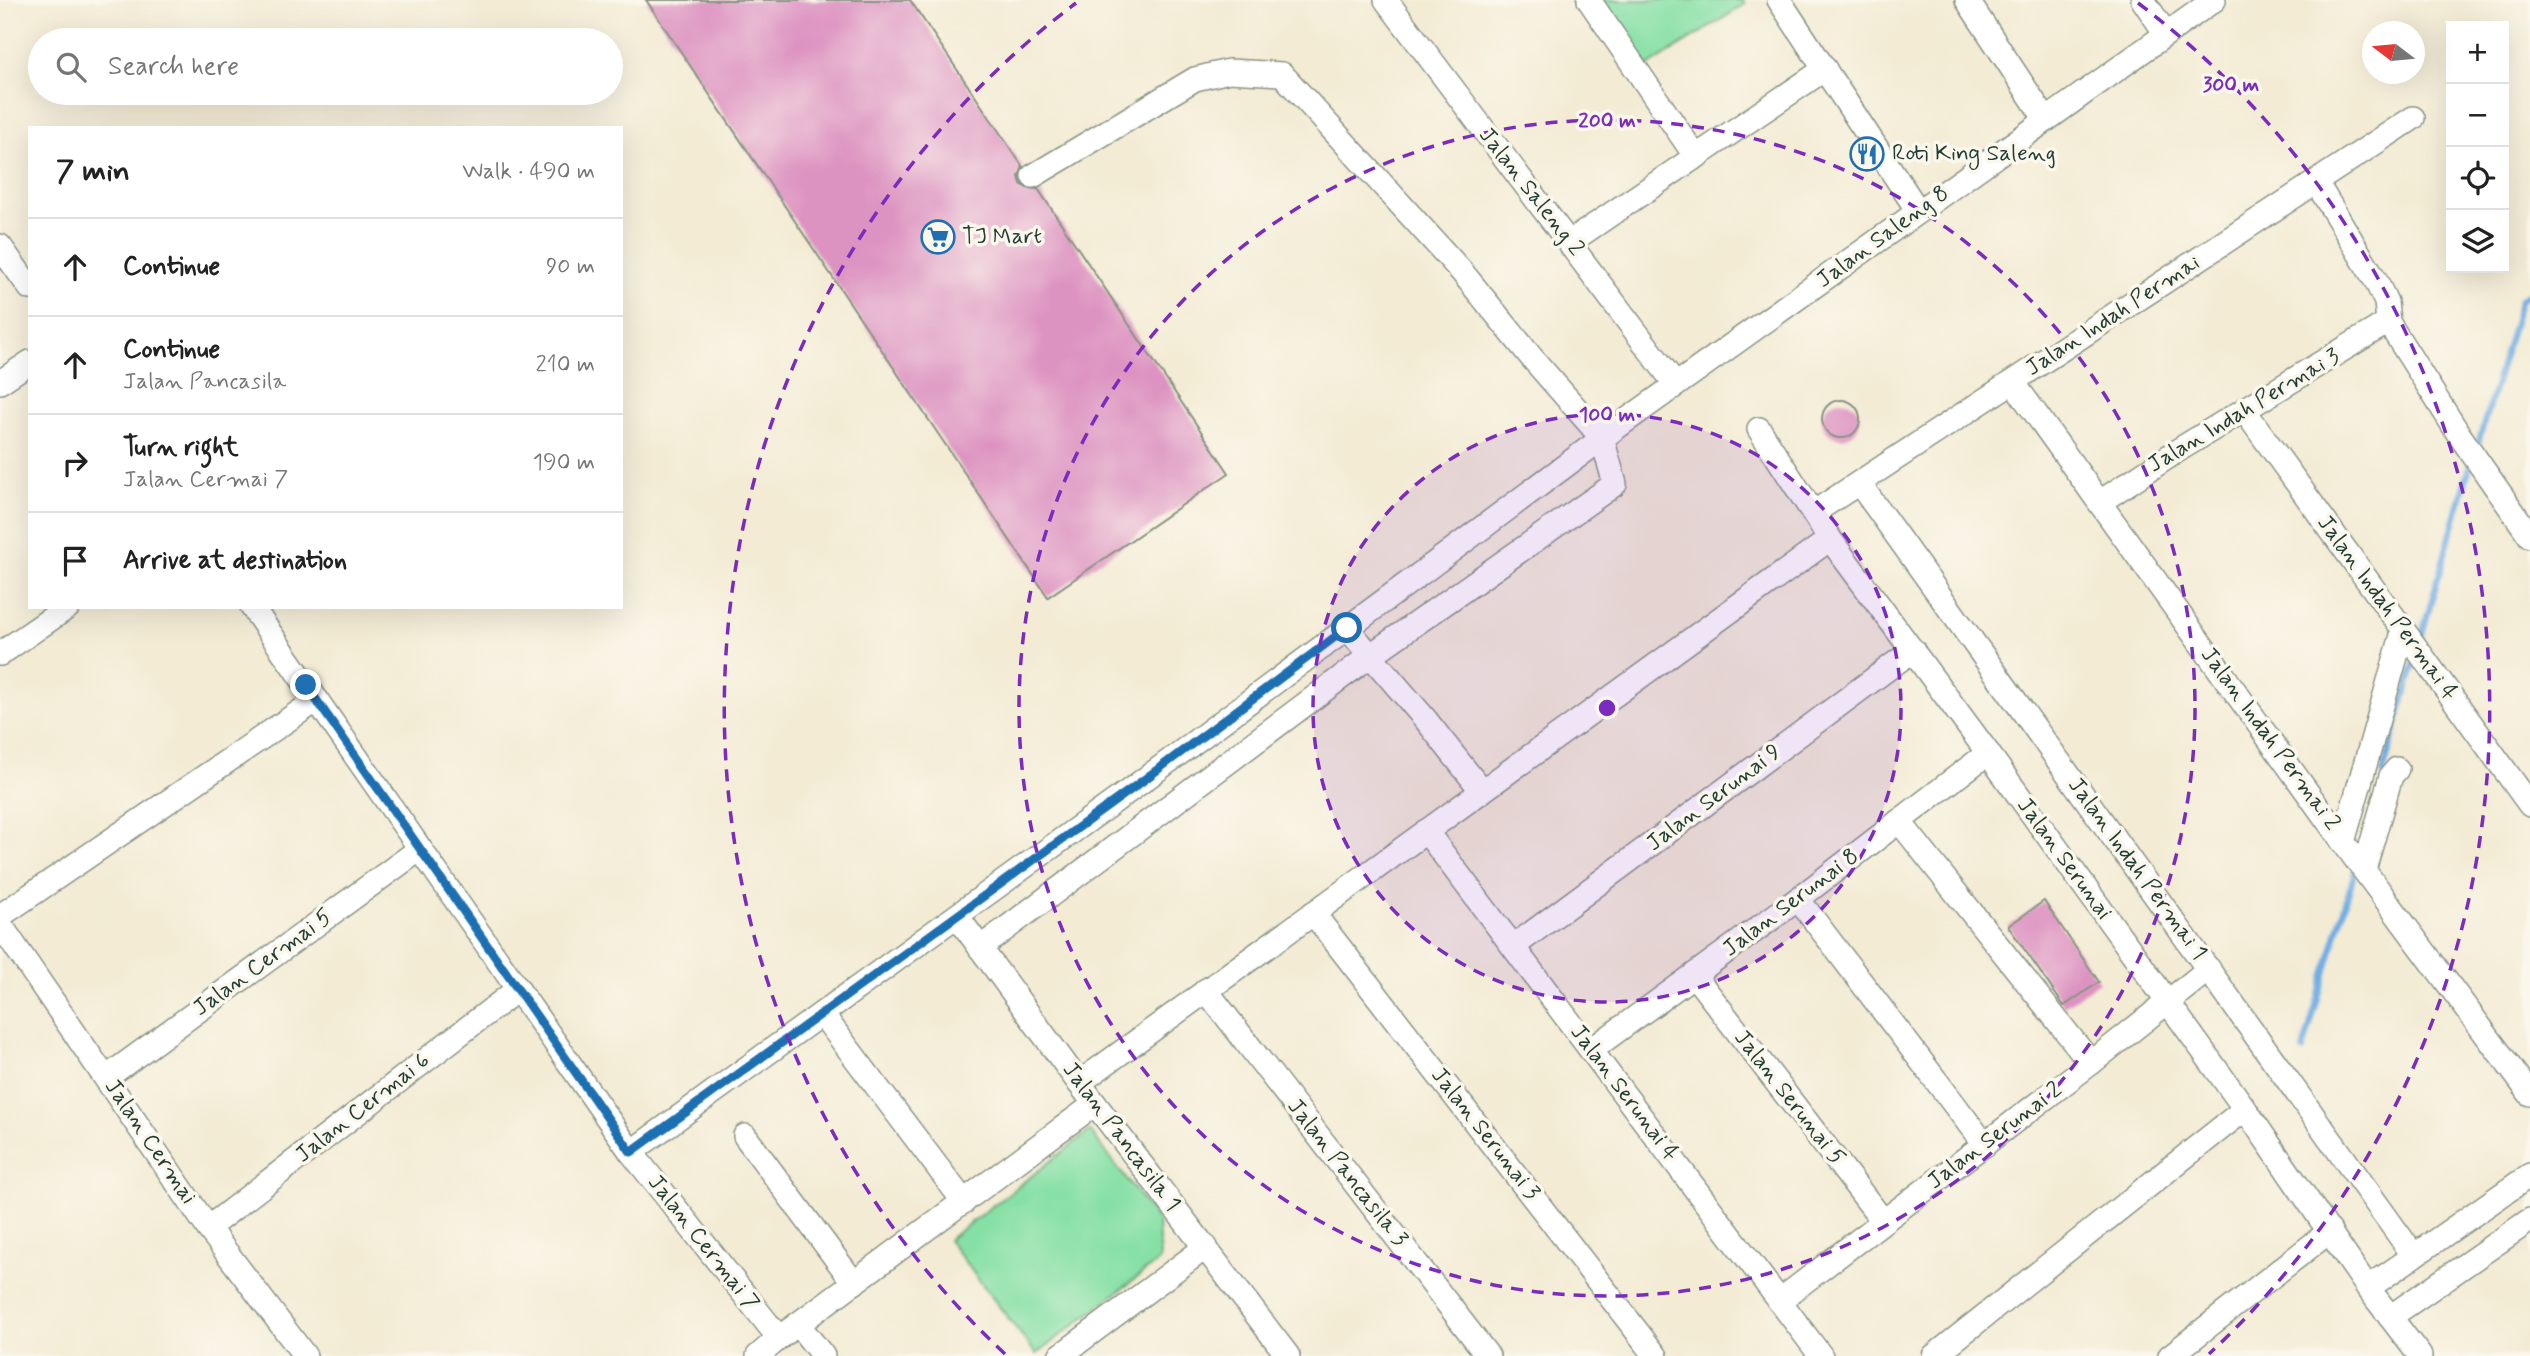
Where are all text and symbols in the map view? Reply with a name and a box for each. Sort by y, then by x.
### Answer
north arrow [2362,21,2425,84]
map controls [2446,21,2509,273]
button: + [2446,21,2509,84]
search box [28,28,623,105]
icon: search [52,48,90,86]
text: Search here [108,50,239,84]
text: 300 m [2203,71,2260,99]
button: − [2446,84,2509,147]
text: 200 m [1578,107,1636,135]
street label: Jalan Saleng 2 [1471,122,1591,262]
restaurant icon: Roti King Saleng [1848,135,1886,173]
place label: Roti King Saleng [1892,139,2056,171]
button: locate [2446,147,2509,210]
text: 7 min [56,152,130,191]
text: Walk · 490 m [462,157,595,187]
street label: Jalan Saleng 8 [1811,179,1955,295]
button: layers [2446,210,2509,273]
supermarket icon: TJ Mart [919,218,957,256]
place label: TJ Mart [962,222,1042,252]
icon: ahead [56,248,94,286]
street label: Jalan Indah Permai [2020,248,2206,384]
text: Continue [123,250,220,284]
text: 90 m [546,252,595,282]
text: Continue [123,333,220,367]
street label: Jalan Indah Permai 3 [2142,342,2346,480]
icon: ahead [56,346,94,384]
text: 210 m [535,350,595,380]
text: Jalan Pancasila [123,367,286,397]
text: 100 m [1579,401,1635,429]
text: Turn right [123,431,239,465]
icon: right [56,444,94,482]
text: 190 m [533,448,595,478]
text: Jalan Cermai 7 [123,465,288,495]
street label: Jalan Indah Permai 4 [2310,509,2464,707]
icon: arrive [56,542,94,580]
text: Arrive at destination [123,544,347,578]
route start [1331,612,1362,643]
street label: Jalan Indah Permai 2 [2193,641,2347,837]
route end [290,669,321,700]
centre of rings [1595,696,1619,720]
street label: Jalan Serunai 9 [1640,737,1788,859]
street label: Jalan Indah Permai 1 [2061,772,2213,966]
street label: Jalan Serunai [2010,792,2118,926]
street label: Jalan Serunai 8 [1717,842,1865,964]
street label: Jalan Cermai 5 [187,902,339,1024]
street label: Jalan Serunai 4 [1563,1019,1685,1167]
street label: Jalan Serunai 5 [1727,1024,1851,1172]
street label: Jalan Cermai 6 [290,1046,436,1170]
street label: Jalan Pancasila 1 [1055,1056,1187,1218]
street label: Jalan Serunai 3 [1424,1061,1546,1207]
street label: Jalan Cermai [97,1074,203,1210]
street label: Jalan Serunai 2 [1921,1075,2069,1197]
street label: Jalan Pancasila 3 [1280,1093,1414,1253]
street label: Jalan Cermai 7 [640,1169,766,1317]

